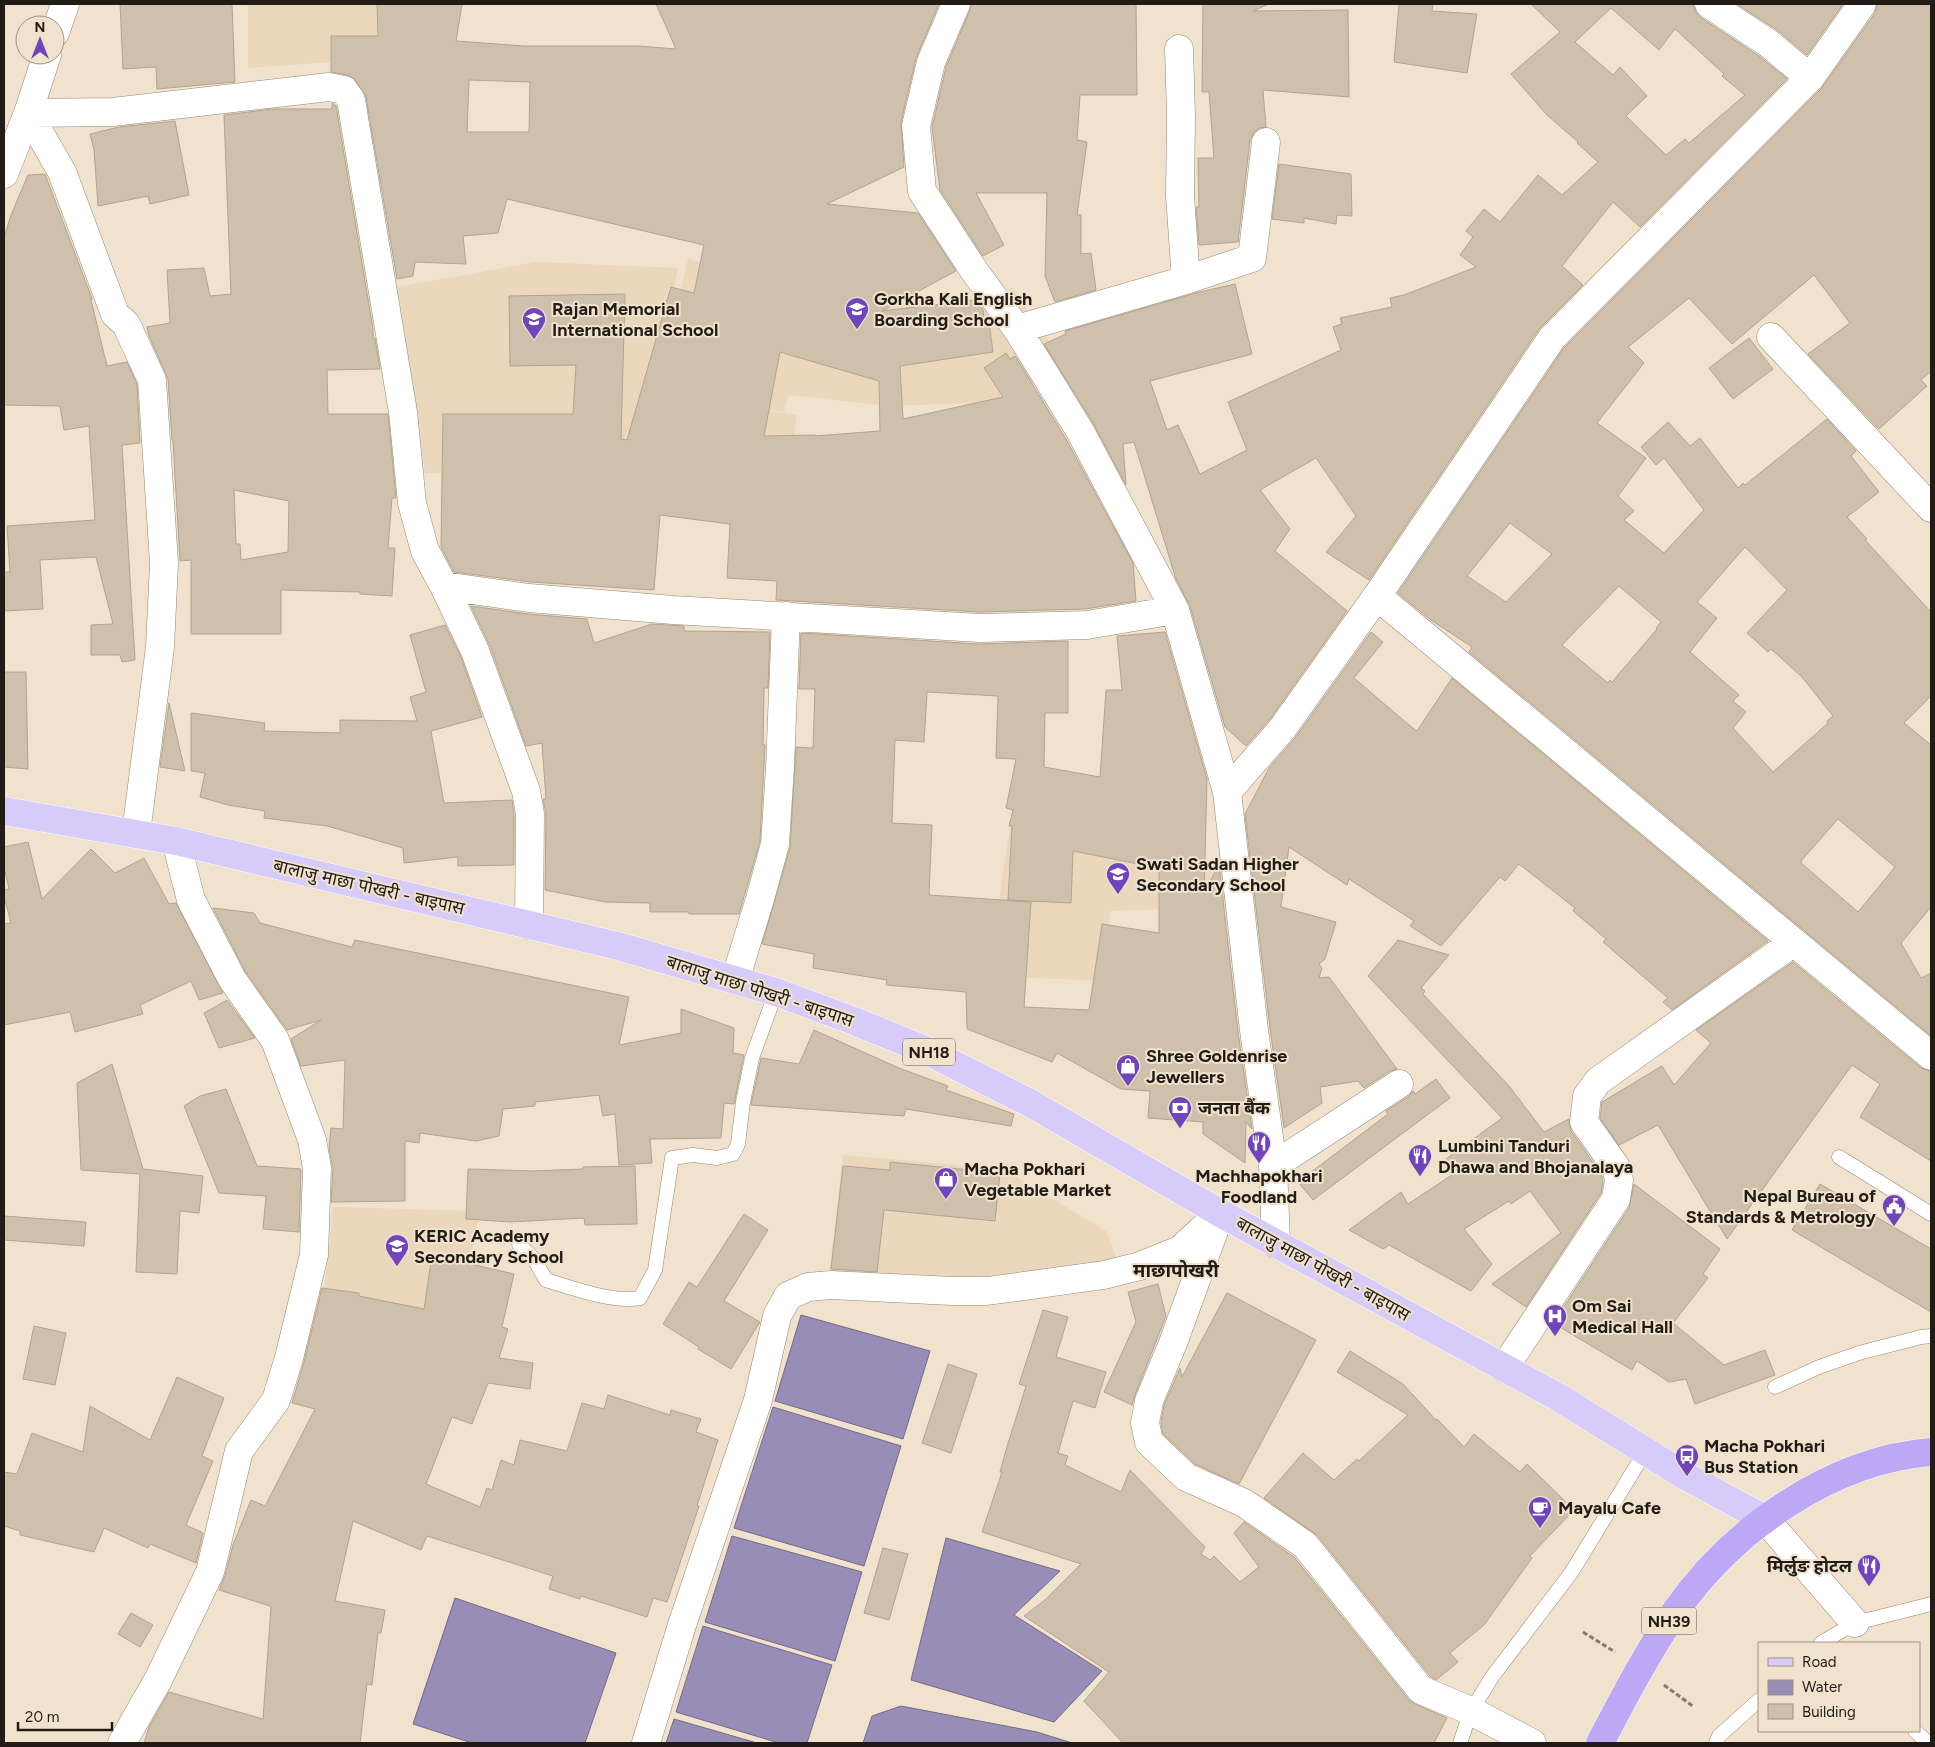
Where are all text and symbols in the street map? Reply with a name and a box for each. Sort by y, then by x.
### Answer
north arrow [15,15,65,65]
text: N [35,19,45,36]
place label: Gorkha Kali English Boarding School [874,288,1032,331]
school or university icon: Gorkha Kali English Boarding School [844,296,870,330]
place label: Rajan Memorial International School [552,298,718,341]
school or university icon: Rajan Memorial International School [521,306,547,340]
place label: Swati Sadan Higher Secondary School [1136,853,1299,896]
street label: बालाजु माछा पोखरी - बाइपास [271,854,468,921]
school or university icon: Swati Sadan Higher Secondary School [1105,861,1131,895]
street label: बालाजु माछा पोखरी - बाइपास [663,950,857,1033]
road number: NH18 [903,1038,955,1066]
place label: Shree Goldenrise Jewellers [1146,1045,1287,1088]
shop icon: Shree Goldenrise Jewellers [1115,1053,1141,1087]
bank icon: जनता बैंक [1167,1095,1193,1129]
place label: जनता बैंक [1198,1097,1271,1119]
restaurant icon: Machhapokhari Foodland [1246,1130,1272,1164]
place label: Lumbini Tanduri Dhawa and Bhojanalaya [1438,1135,1633,1178]
restaurant icon: Lumbini Tanduri Dhawa and Bhojanalaya [1407,1143,1433,1177]
place label: Macha Pokhari Vegetable Market [964,1158,1111,1201]
place label: Machhapokhari Foodland [1195,1165,1323,1208]
shop icon: Macha Pokhari Vegetable Market [933,1166,959,1200]
place label: Nepal Bureau of Standards & Metrology [1686,1185,1877,1228]
public building icon: Nepal Bureau of Standards & Metrology [1881,1193,1907,1227]
street label: बालाजु माछा पोखरी - बाइपास [1232,1212,1415,1327]
place label: KERIC Academy Secondary School [414,1225,564,1268]
school or university icon: KERIC Academy Secondary School [384,1233,410,1267]
district label: माछापोखरी [1133,1259,1219,1282]
place label: Om Sai Medical Hall [1572,1295,1673,1338]
hospital icon: Om Sai Medical Hall [1542,1303,1568,1337]
place label: Macha Pokhari Bus Station [1704,1435,1825,1478]
bus stop icon: Macha Pokhari Bus Station [1674,1443,1700,1477]
cafe icon: Mayalu Cafe [1527,1495,1553,1529]
place label: Mayalu Cafe [1558,1497,1661,1519]
restaurant icon: मिर्लुङ होटल [1856,1553,1882,1587]
place label: मिर्लुङ होटल [1767,1555,1853,1577]
road number: NH39 [1642,1608,1696,1634]
legend [1758,1642,1920,1732]
text: Road [1802,1653,1837,1671]
text: Water [1802,1678,1842,1696]
scale bar [18,1700,111,1732]
text: Building [1802,1703,1856,1721]
text: 20 m [25,1708,59,1726]

